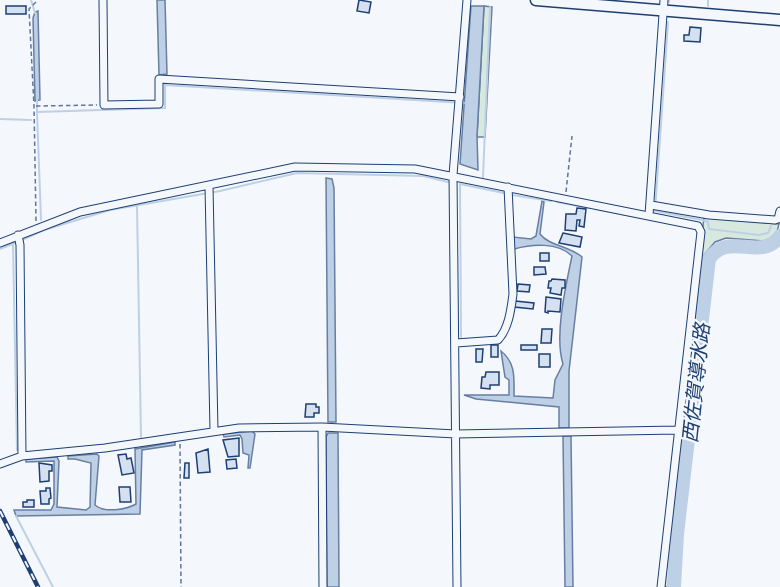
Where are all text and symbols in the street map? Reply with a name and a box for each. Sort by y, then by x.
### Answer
water label: 西佐賀導水路 [677,320,715,444]

